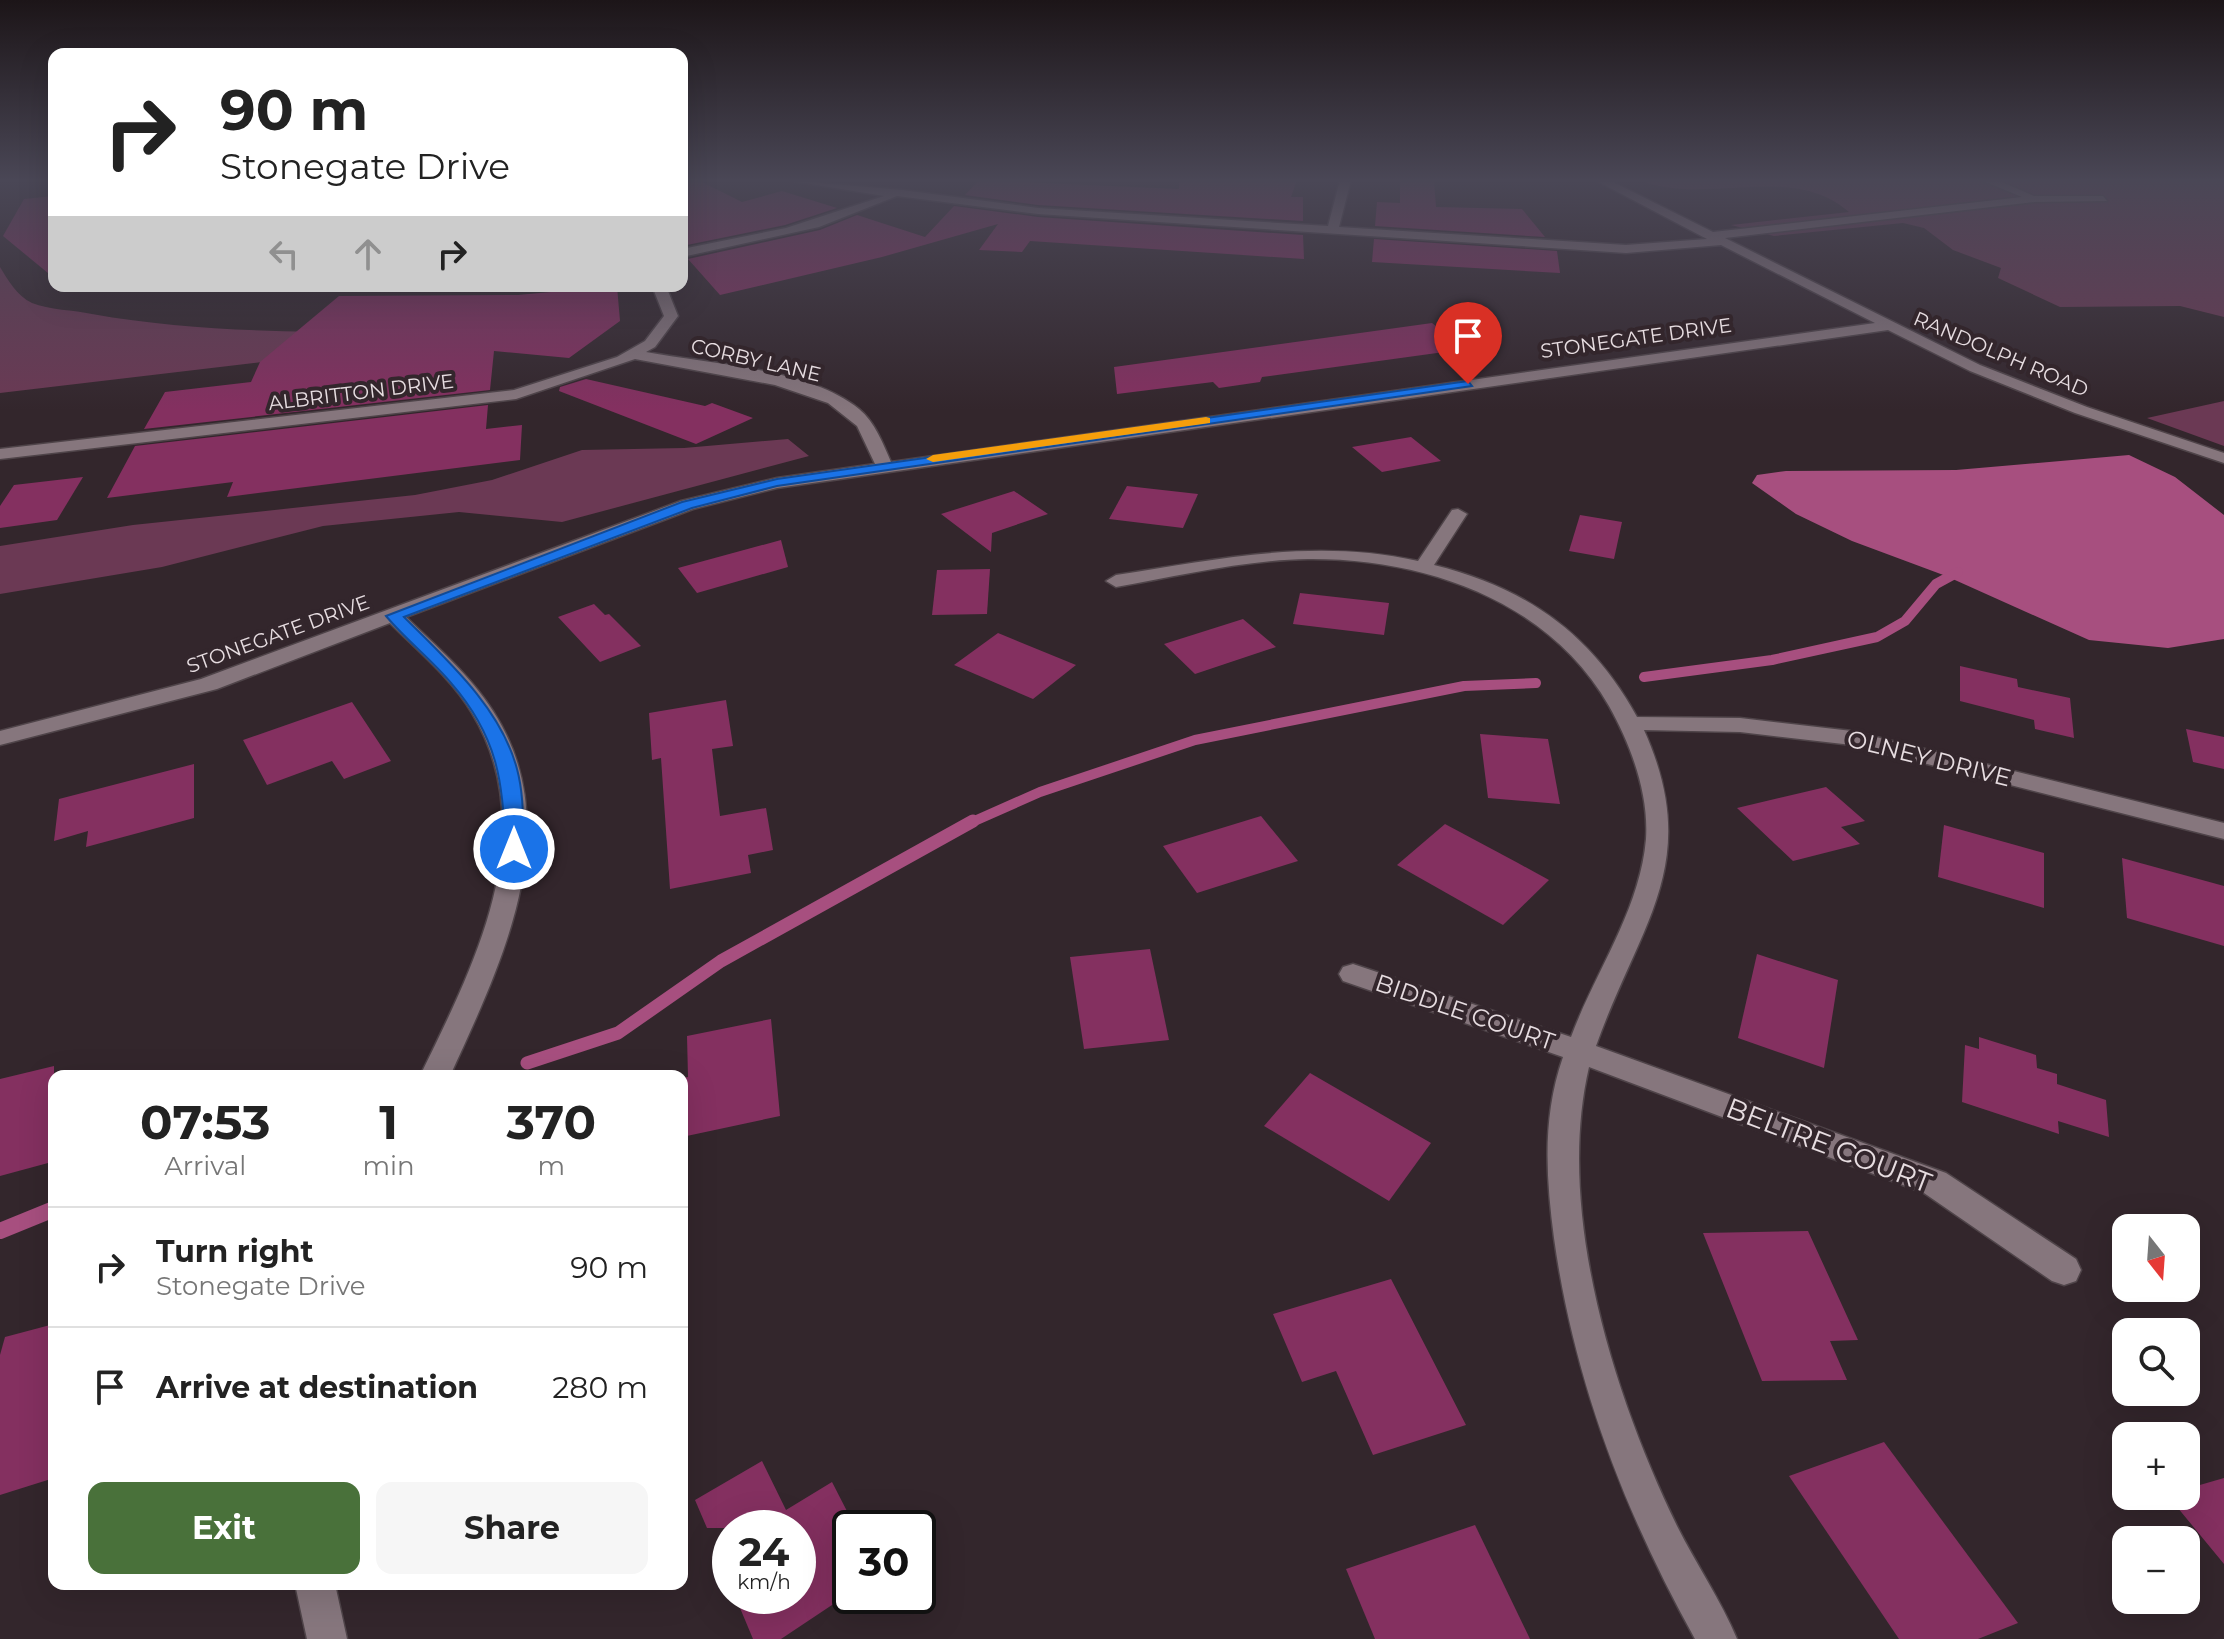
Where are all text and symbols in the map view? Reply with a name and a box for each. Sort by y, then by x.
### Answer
text: 90 m [220,76,368,144]
icon: right [88,80,192,184]
text: Stonegate Drive [220,144,510,188]
icon: left [262,232,306,276]
icon: ahead [346,232,390,276]
icon: right [430,232,474,276]
pin [1434,302,1502,384]
street label: RANDOLPH ROAD [1910,306,2092,402]
street label: STONEGATE DRIVE [1539,313,1733,363]
icon: arrive [1446,314,1490,358]
street label: CORBY LANE [689,333,823,387]
street label: ALBRITTON DRIVE [267,369,455,415]
street label: STONEGATE DRIVE [183,590,373,678]
street label: OLNEY DRIVE [1844,724,2014,792]
position arrow [472,807,556,891]
street label: BIDDLE COURT [1372,968,1559,1056]
street label: BELTRE COURT [1722,1090,1936,1200]
text: 07:53 [140,1093,271,1151]
text: 1 [379,1093,398,1151]
text: 370 [507,1093,596,1151]
text: Arrival [164,1150,246,1182]
text: min [362,1150,415,1182]
text: m [538,1150,565,1182]
north arrow [2112,1214,2200,1302]
map controls [2112,1214,2200,1614]
text: Turn right [156,1233,313,1270]
icon: right [88,1245,132,1289]
text: 90 m [570,1249,648,1286]
text: Stonegate Drive [156,1270,365,1302]
button: search [2112,1318,2200,1406]
icon: arrive [88,1365,132,1409]
text: Arrive at destination [156,1369,478,1406]
text: 280 m [552,1369,648,1406]
button: + [2112,1422,2200,1510]
button: Exit [88,1482,360,1574]
button: Share [376,1482,648,1574]
speed limit sign: 30 [832,1510,936,1614]
button: − [2112,1526,2200,1614]
text: 24 [739,1527,789,1576]
text: km/h [737,1570,791,1594]

